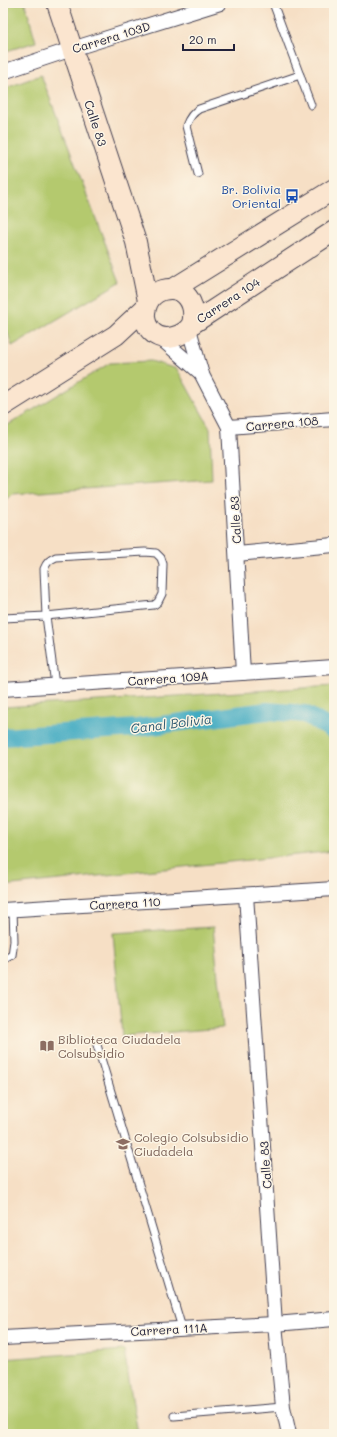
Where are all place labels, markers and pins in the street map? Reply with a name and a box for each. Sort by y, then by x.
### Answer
place label: Br. Bolivia Oriental [221,181,281,211]
bus stop icon: Br. Bolivia Oriental [284,188,300,204]
place label: Biblioteca Ciudadela Colsubsidio [58,1031,181,1061]
library icon: Biblioteca Ciudadela Colsubsidio [39,1038,55,1054]
place label: Colegio Colsubsidio Ciudadela [134,1129,248,1159]
school or university icon: Colegio Colsubsidio Ciudadela [115,1136,131,1152]

